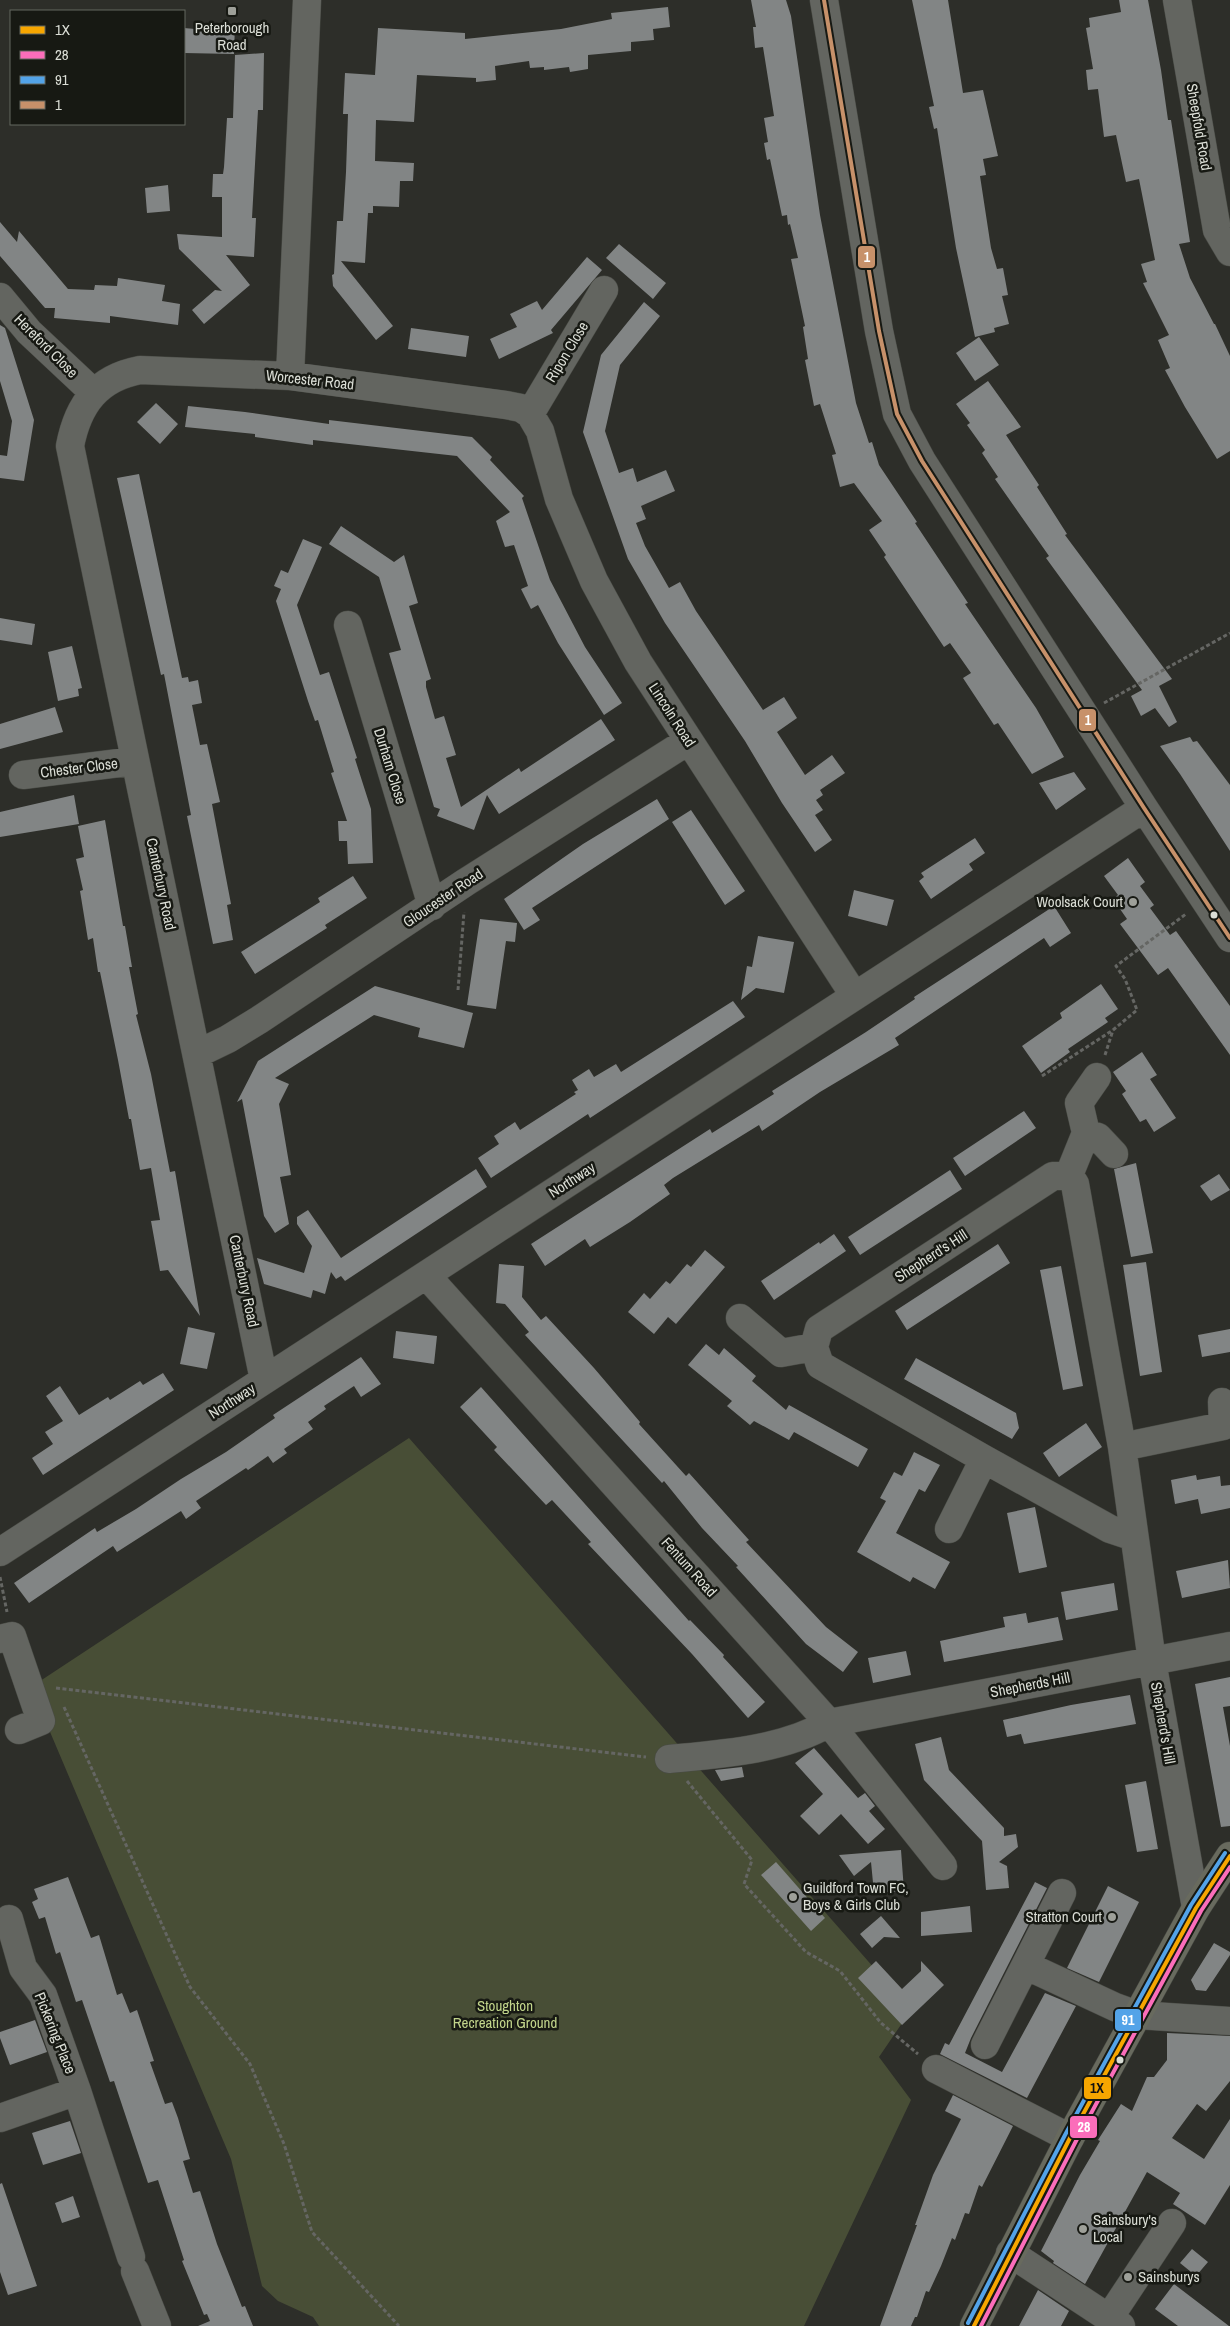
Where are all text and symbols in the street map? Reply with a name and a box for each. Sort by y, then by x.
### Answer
marker: Peterborough Road [226,5,238,17]
legend [10,10,185,125]
place label: Peterborough Road [195,17,269,55]
text: 1X [55,19,71,40]
text: 28 [55,44,69,65]
text: 91 [55,69,69,90]
street label: Sheepfold Road [1181,82,1217,172]
text: 1 [55,94,62,115]
line badge: 1 [857,245,876,269]
text: 1 [864,248,871,266]
street label: Hereford Close [10,309,83,382]
street label: Ripon Close [540,317,593,386]
street label: Worcester Road [265,364,355,395]
street label: Lincoln Road [644,679,701,751]
line badge: 1 [1078,708,1097,732]
text: 1 [1085,711,1092,729]
street label: Durham Close [369,725,412,807]
street label: Chester Close [39,752,119,783]
street label: Canterbury Road [141,836,181,932]
street label: Gloucester Road [399,863,487,932]
place label: Woolsack Court [1036,891,1124,912]
marker: Woolsack Court [1127,896,1139,908]
unlabelled marker [1209,910,1219,920]
street label: Northway [544,1156,600,1203]
street label: Shepherd's Hill [890,1224,971,1287]
street label: Canterbury Road [224,1233,264,1329]
street label: Northway [204,1377,260,1424]
street label: Fentum Road [657,1532,722,1601]
street label: Shepherds Hill [988,1667,1072,1703]
street label: Shepherd's Hill [1146,1680,1181,1766]
place label: Guildford Town FC, Boys & Girls Club [803,1877,909,1915]
marker: Guildford Town FC, Boys & Girls Club [787,1891,799,1903]
place label: Stratton Court [1025,1906,1103,1927]
marker: Stratton Court [1106,1911,1118,1923]
street label: Pickering Place [30,1989,81,2077]
park label: Stoughton Recreation Ground [453,1995,557,2033]
line badge: 91 [1114,2008,1142,2032]
text: 91 [1122,2011,1135,2029]
unlabelled marker [1115,2055,1125,2065]
line badge: 1X [1083,2076,1112,2100]
text: 1X [1090,2079,1104,2097]
line badge: 28 [1069,2115,1098,2139]
text: 28 [1078,2118,1090,2136]
place label: Sainsbury's Local [1093,2209,1157,2247]
marker: Sainsbury's Local [1077,2223,1089,2235]
place label: Sainsburys [1138,2266,1200,2287]
marker: Sainsburys [1122,2271,1134,2283]

